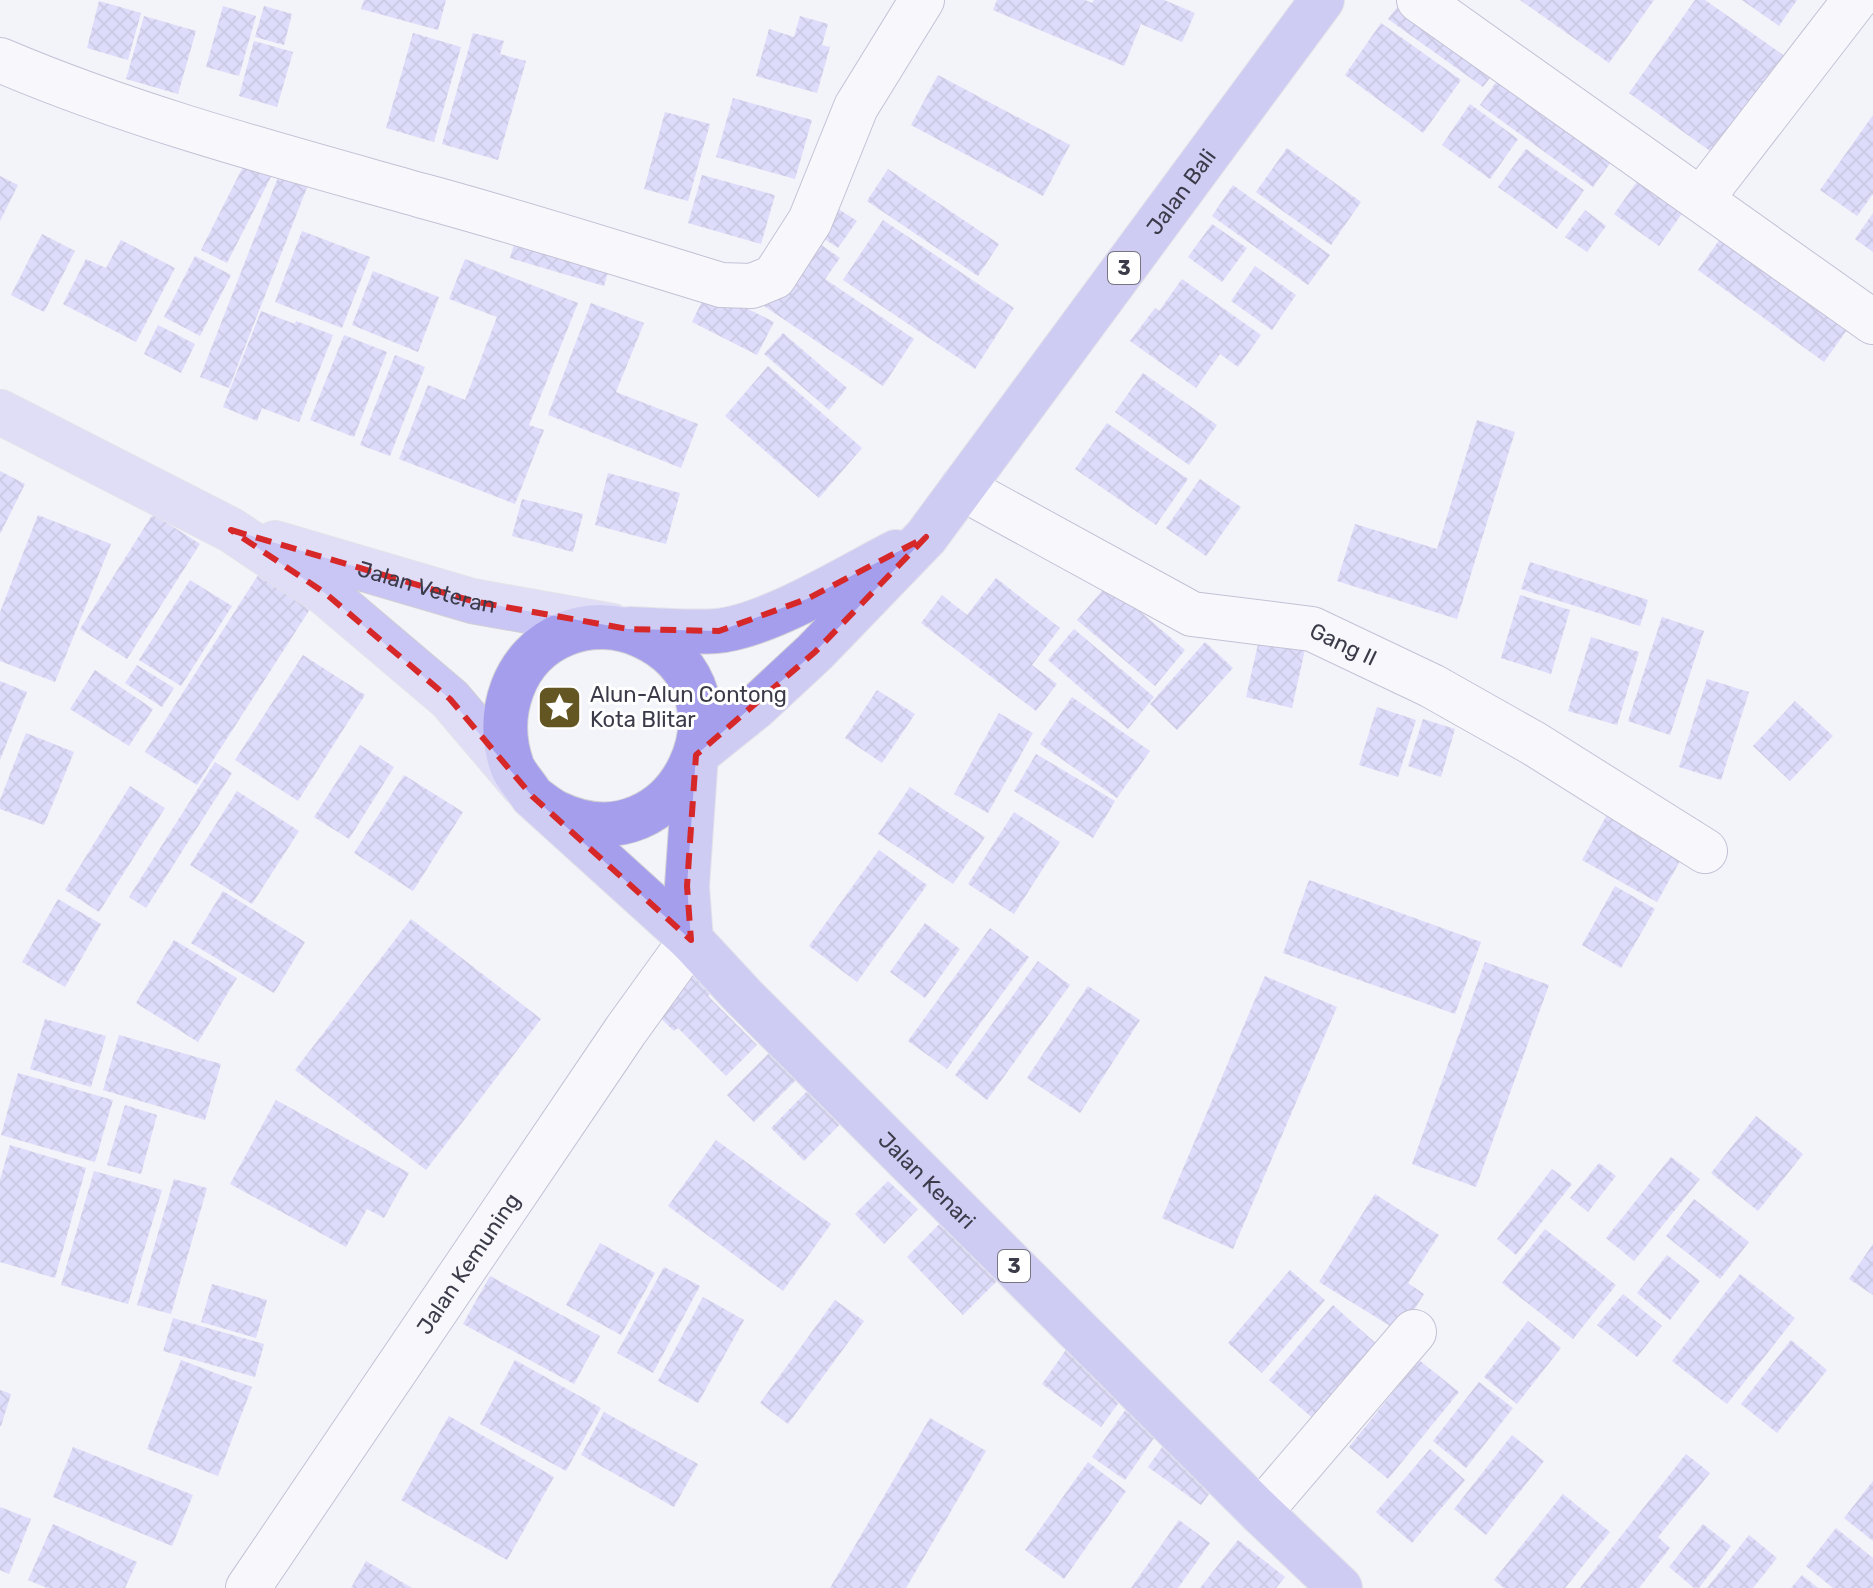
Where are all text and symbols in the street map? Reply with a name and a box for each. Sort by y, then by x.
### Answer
street label: Jalan Bali [1140,143,1221,240]
road number: 3 [1108,252,1140,284]
street label: Jalan Veteran [355,555,498,618]
street label: Gang II [1306,617,1381,671]
place label: Alun-Alun Contong Kota Blitar [590,681,787,733]
place icon: Alun-Alun Contong Kota Blitar [535,683,583,731]
street label: Jalan Kenari [873,1126,981,1234]
street label: Jalan Kemuning [410,1188,525,1339]
road number: 3 [998,1250,1030,1282]

